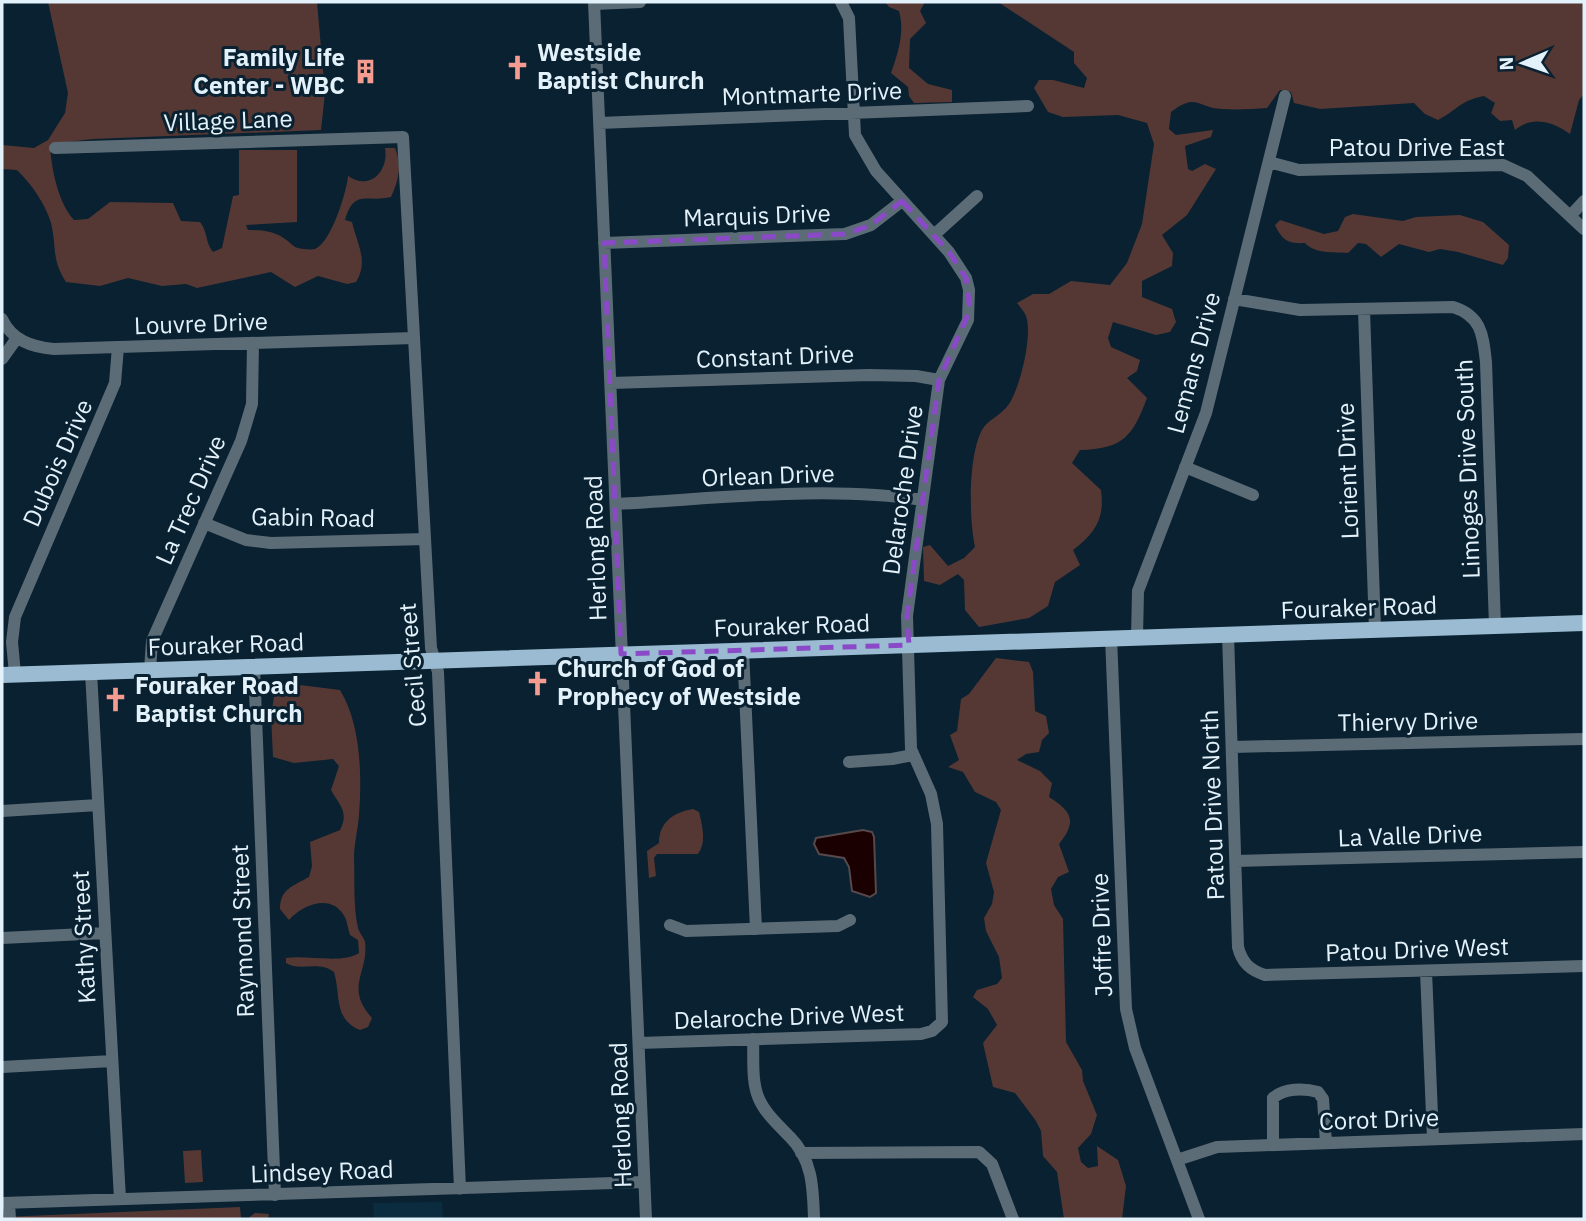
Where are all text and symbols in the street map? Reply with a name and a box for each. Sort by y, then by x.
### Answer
north arrow [1488,28,1558,98]
place label: Westside Baptist Church [537,36,704,96]
place label: Family Life Center - WBC [193,41,345,101]
church icon: Westside Baptist Church [503,53,531,81]
text: N [1494,56,1518,71]
building icon: Family Life Center - WBC [351,58,379,86]
street label: Montmarte Drive [721,74,903,112]
street label: Village Lane [163,102,293,138]
street label: Patou Drive East [1329,131,1505,163]
street label: Marquis Drive [683,196,831,234]
street label: Lemans Drive [1159,288,1227,437]
street label: Louvre Drive [133,305,268,341]
street label: Constant Drive [695,337,855,375]
street label: Limoges Drive South [1447,359,1487,579]
street label: Dubois Drive [15,394,99,531]
street label: Lorient Drive [1329,402,1365,540]
street label: Delaroche Drive [874,403,930,577]
street label: La Trec Drive [147,430,233,569]
street label: Orlean Drive [701,457,835,493]
street label: Herlong Road [576,474,614,622]
street label: Gabin Road [251,500,375,534]
street label: Fouraker Road [1280,588,1438,626]
street label: Cecil Street [391,602,433,728]
street label: Fouraker Road [713,606,871,644]
street label: Fouraker Road [147,625,305,663]
place label: Church of God of Prophecy of Westside [557,652,801,712]
place label: Fouraker Road Baptist Church [135,669,302,729]
church icon: Church of God of Prophecy of Westside [523,669,551,697]
church icon: Fouraker Road Baptist Church [101,686,129,714]
street label: Thiervy Drive [1337,704,1479,738]
street label: Patou Drive North [1193,709,1231,901]
street label: La Valle Drive [1337,816,1483,854]
street label: Raymond Street [223,844,261,1018]
street label: Kathy Street [64,870,102,1004]
street label: Joffre Drive [1083,872,1119,998]
street label: Patou Drive West [1325,930,1509,968]
street label: Delaroche Drive West [673,996,905,1036]
street label: Herlong Road [601,1041,639,1189]
street label: Corot Drive [1318,1101,1440,1137]
street label: Lindsey Road [250,1153,394,1189]

